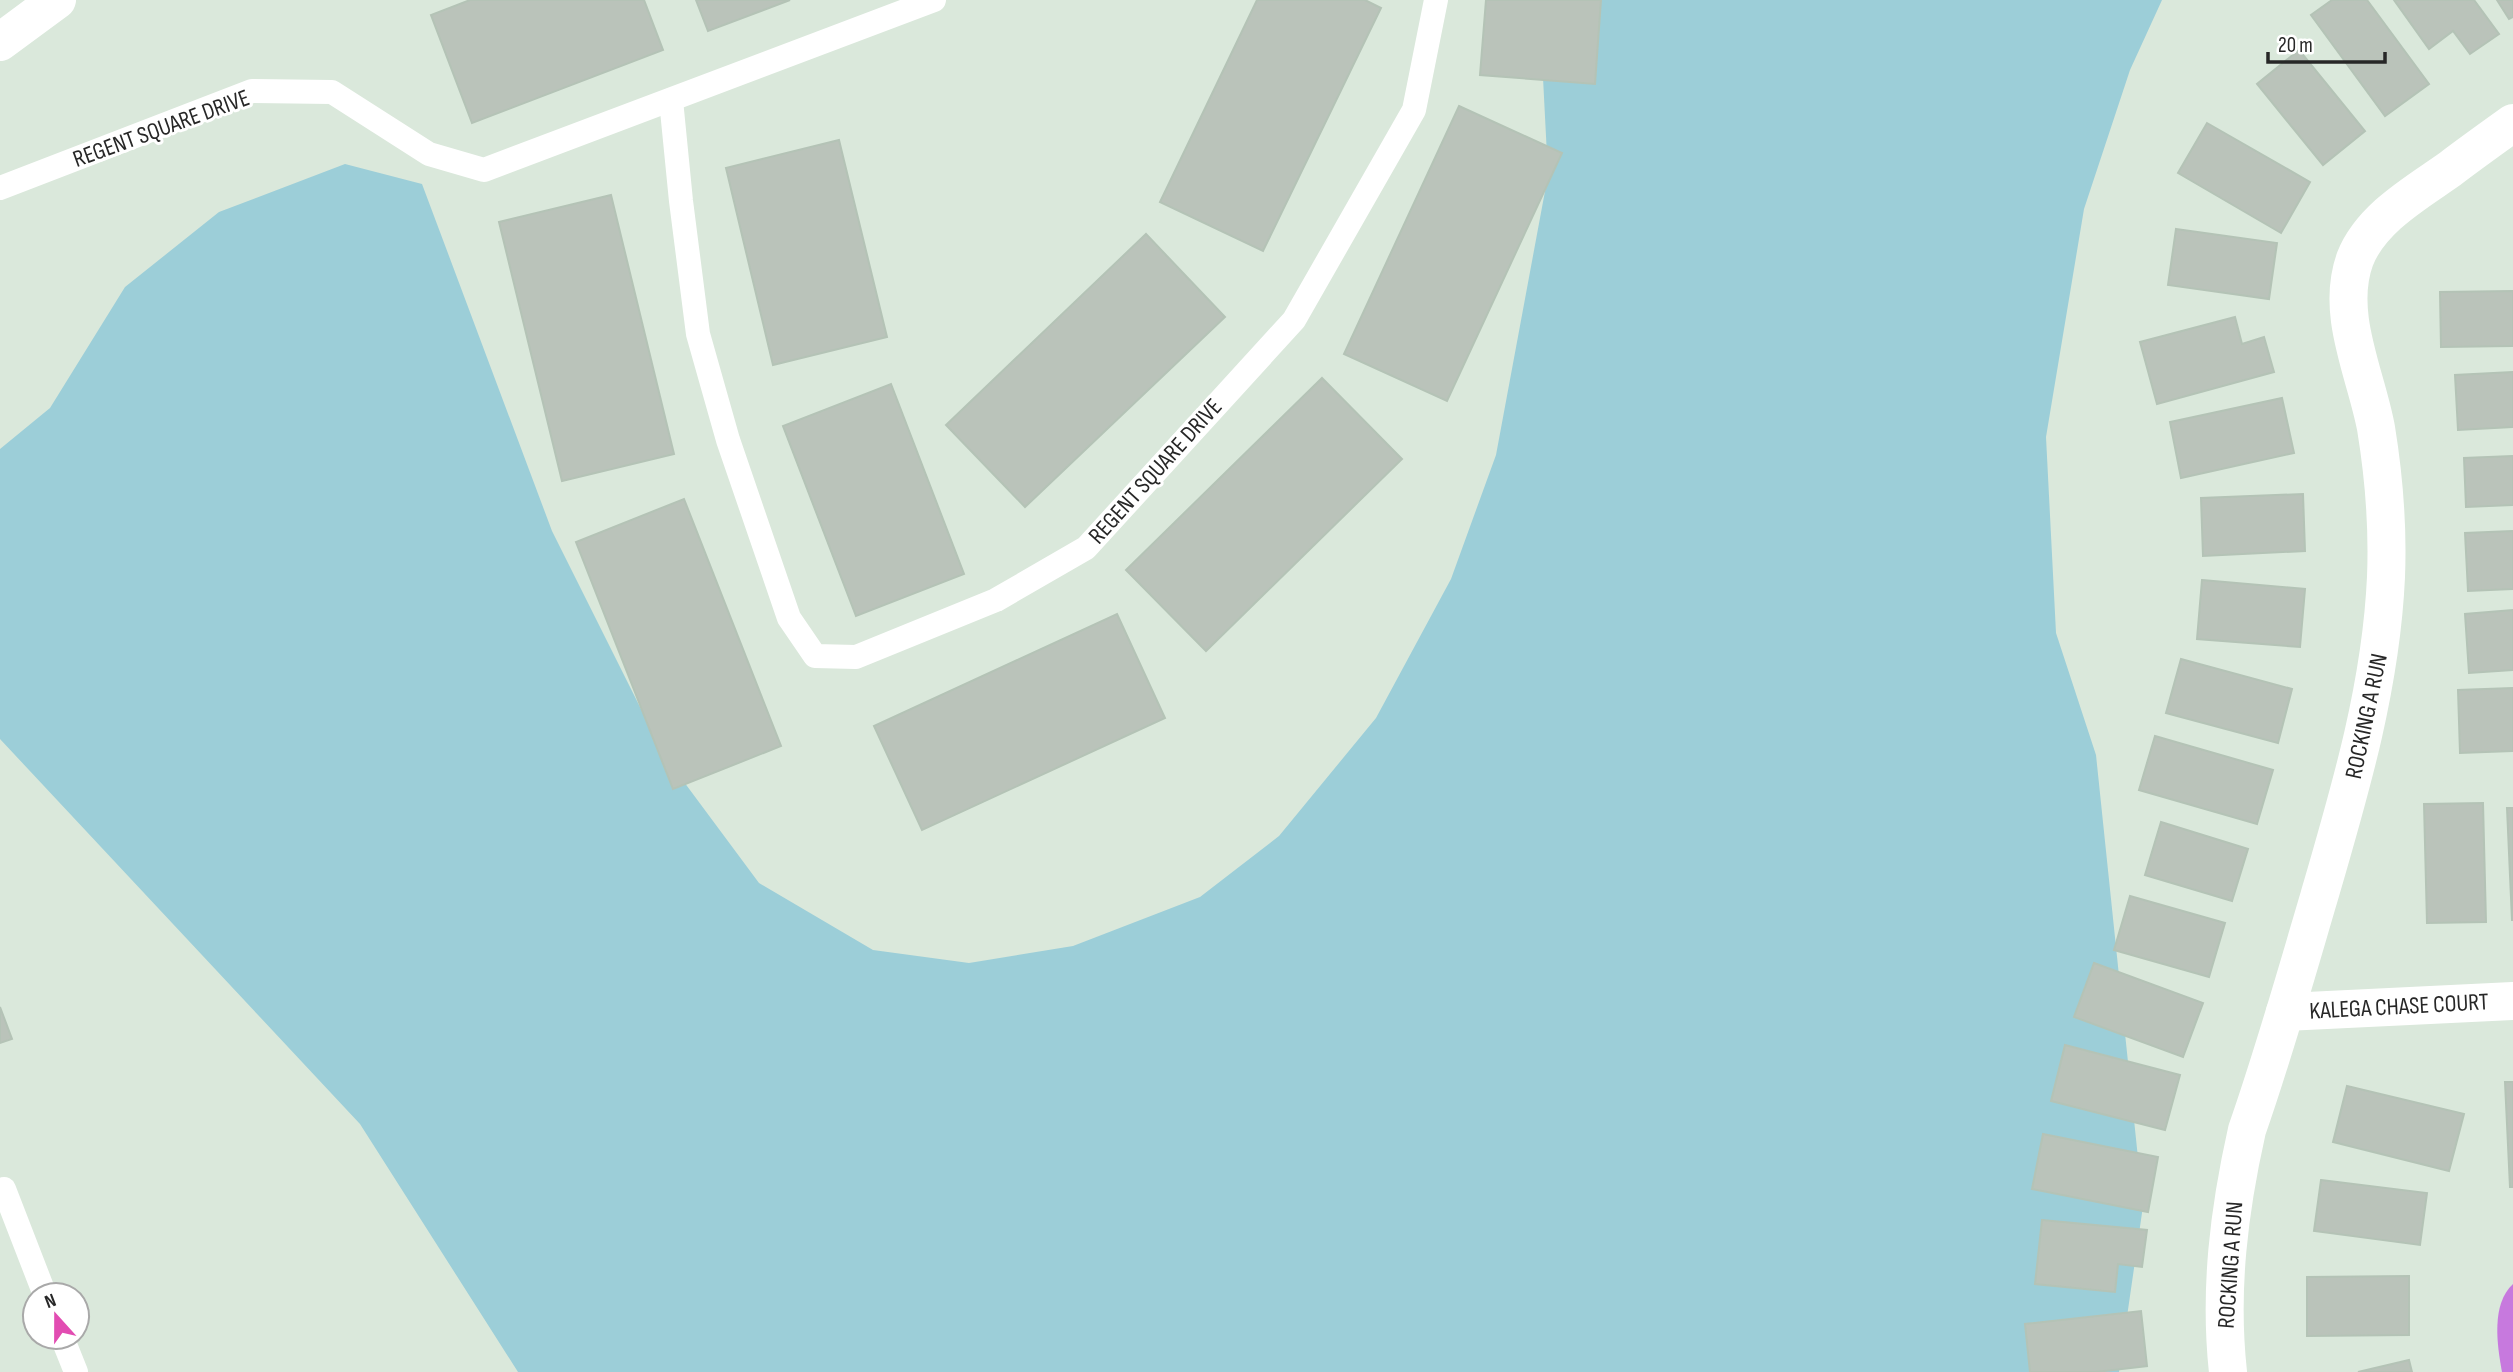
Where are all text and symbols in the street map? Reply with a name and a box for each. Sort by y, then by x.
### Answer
scale bar [2268,21,2385,65]
text: 20 m [2278,33,2313,58]
street label: REGENT SQUARE DRIVE [69,83,253,174]
street label: REGENT SQUARE DRIVE [1082,393,1228,550]
street label: ROCKING A RUN [2339,651,2394,781]
street label: KALEGA CHASE COURT [2309,987,2490,1026]
street label: ROCKING A RUN [2212,1201,2249,1330]
north arrow [21,1281,91,1351]
text: N [42,1289,59,1314]

